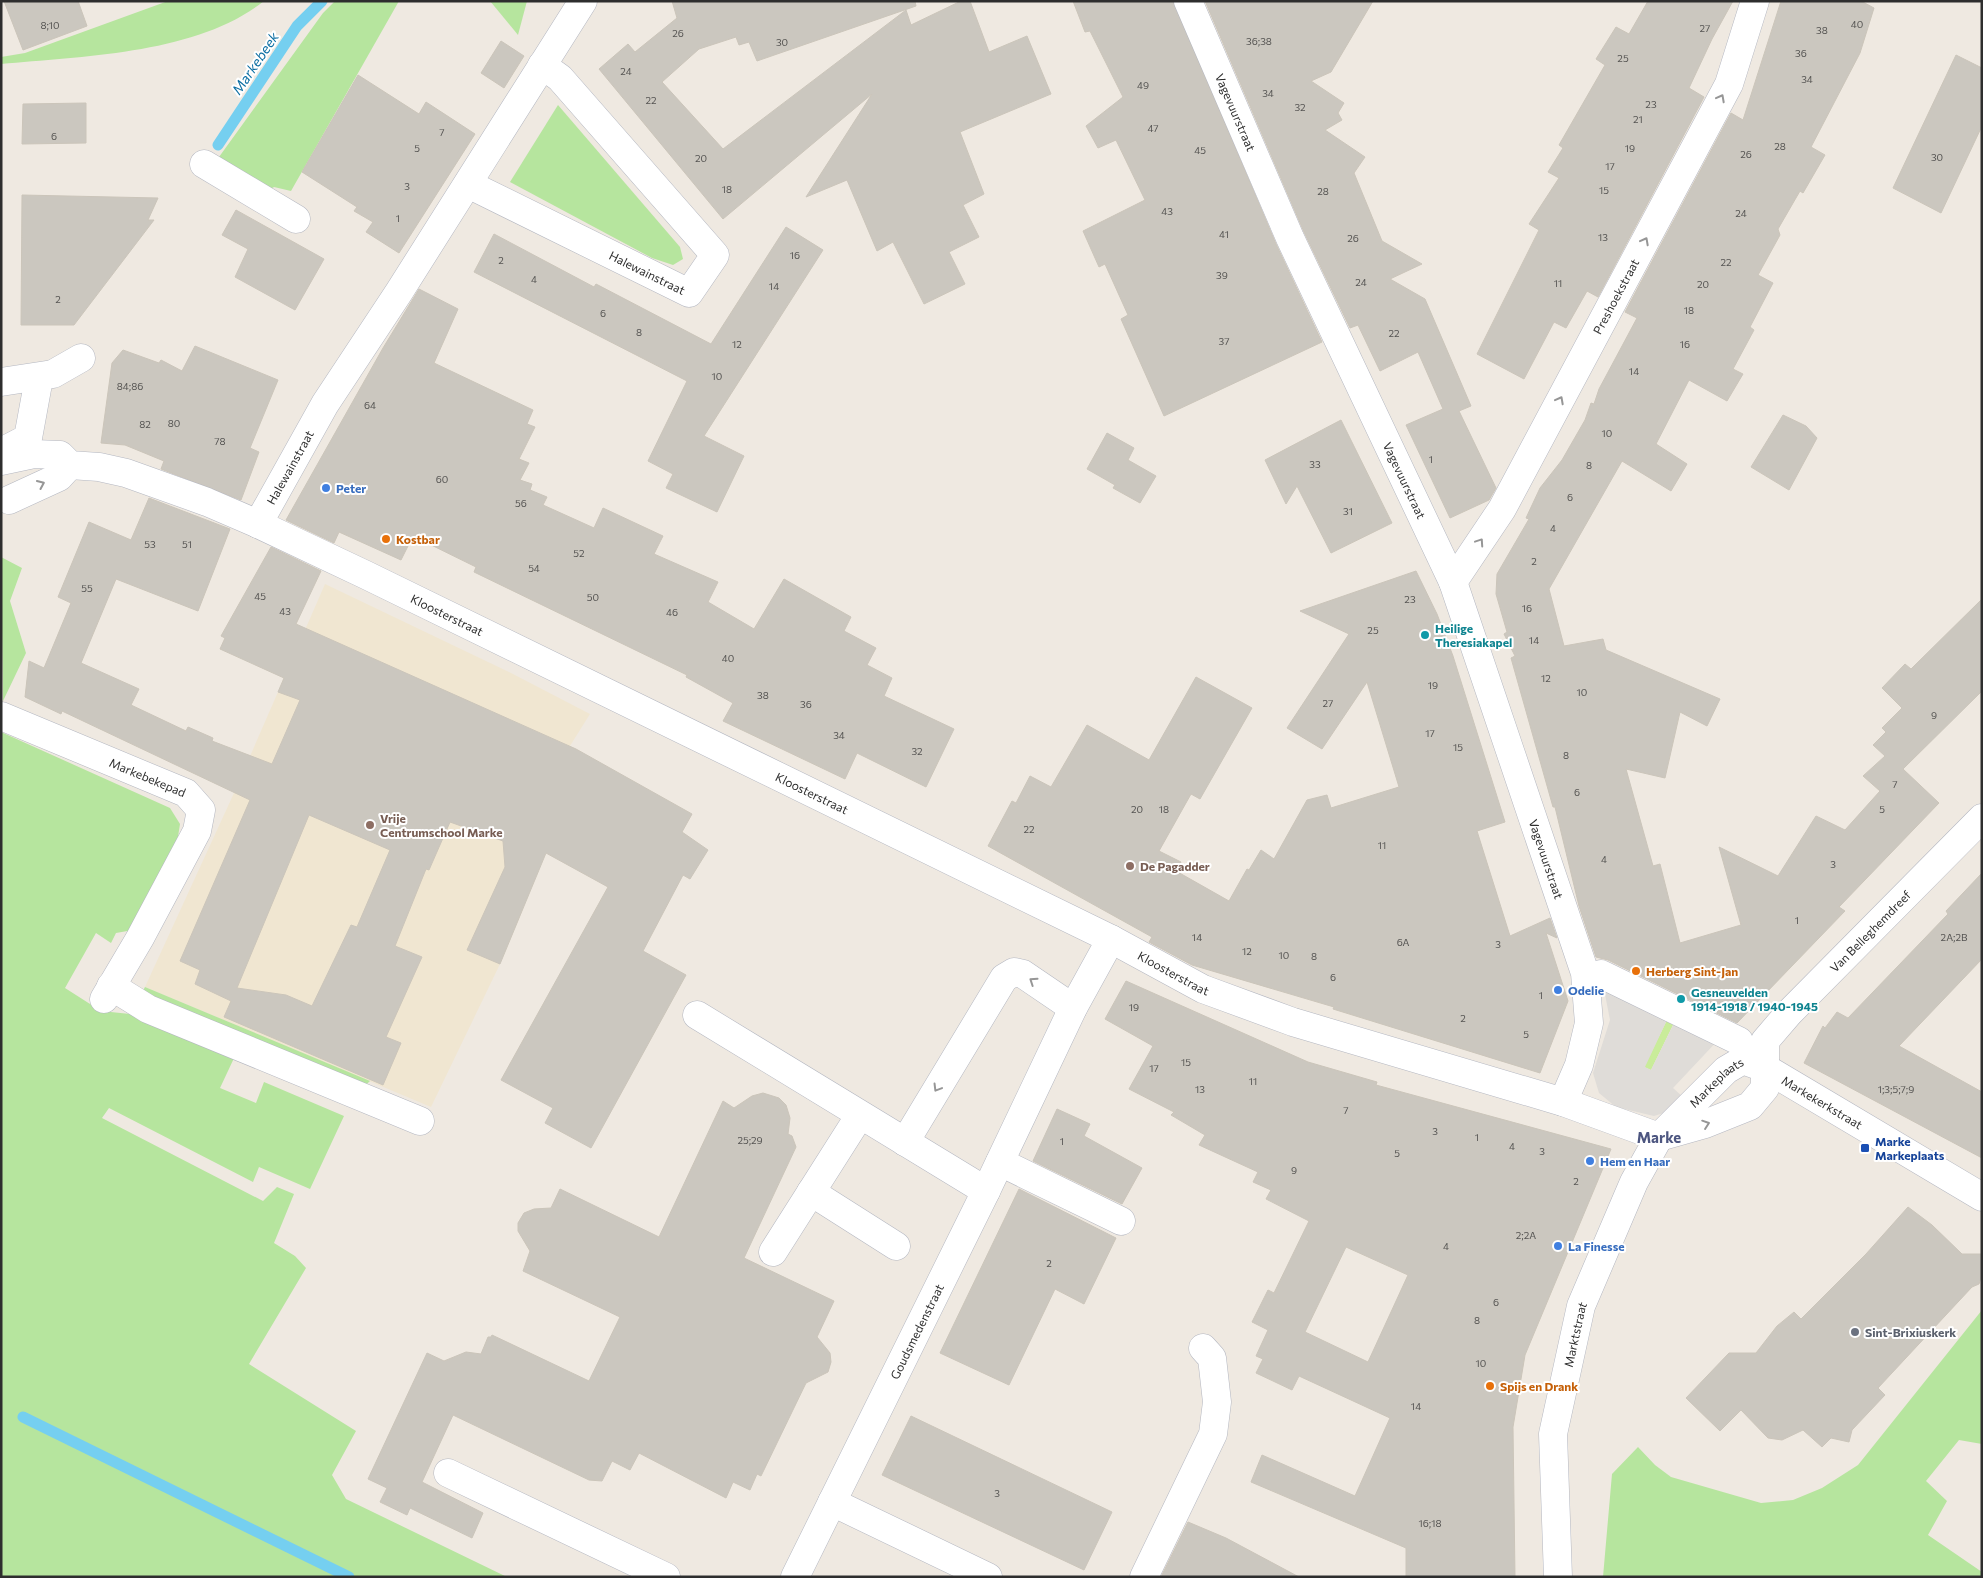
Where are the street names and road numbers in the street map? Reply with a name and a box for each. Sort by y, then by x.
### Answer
street label: Vagevuurstraat [1213,71,1259,153]
street label: Halewainstraat [607,248,688,297]
street label: Preshoekstraat [1590,256,1641,336]
street label: Halewainstraat [263,428,316,507]
street label: Vagevuurstraat [1381,440,1429,521]
street label: Kloosterstraat [409,591,486,638]
street label: Markebekepad [108,755,188,799]
street label: Kloosterstraat [773,769,851,817]
street label: Vagevuurstraat [1527,817,1566,901]
street label: Van Belleghemdreef [1827,887,1913,975]
street label: Kloosterstraat [1135,948,1211,998]
street label: Markeplaats [1686,1054,1746,1110]
street label: Markekerkstraat [1779,1073,1865,1131]
street label: Goudsmedenstraat [887,1281,946,1381]
street label: Marktstraat [1561,1299,1589,1368]

